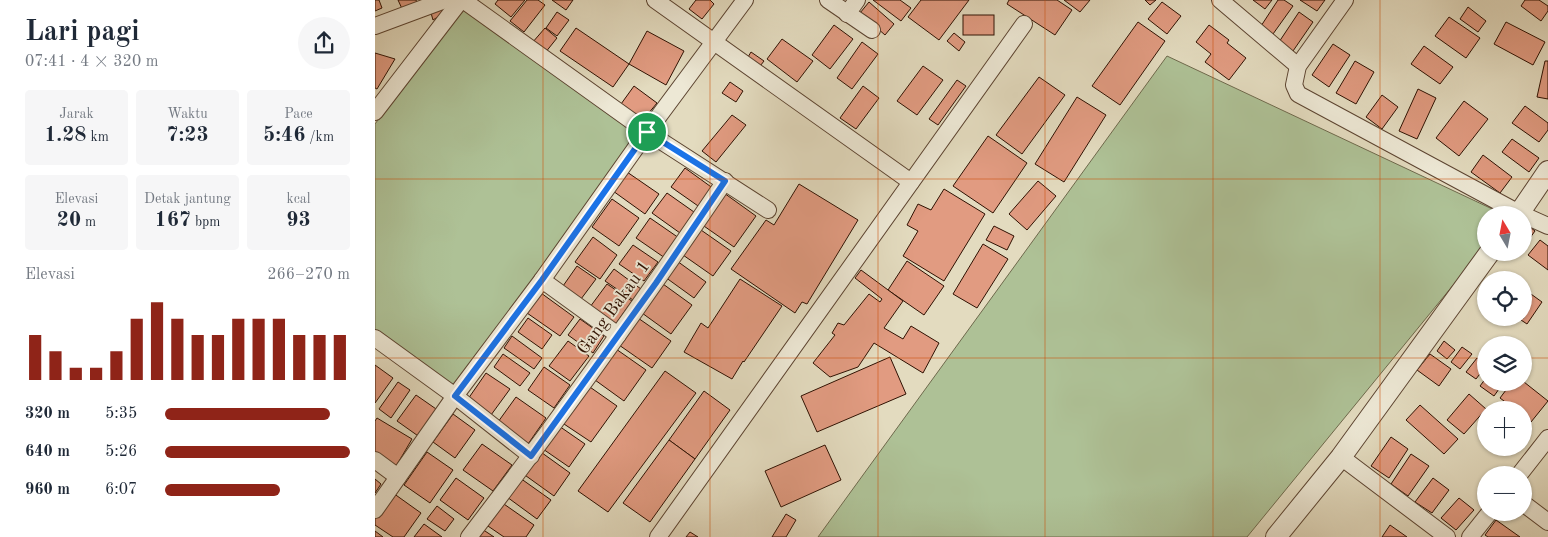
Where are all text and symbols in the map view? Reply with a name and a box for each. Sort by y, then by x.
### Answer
button: share [298,17,350,69]
text: Lari pagi [25,19,140,47]
text: 07:41 · 4 × 320 m [25,54,158,70]
text: Jarak [59,107,94,121]
text: Waktu [167,107,208,121]
text: Pace [284,107,313,121]
pin [626,111,668,153]
icon: arrive [633,118,661,146]
text: 1.28 [44,125,87,146]
text: 7:23 [166,125,209,146]
text: 5:46 [263,125,305,146]
text: km [87,130,109,144]
text: /km [305,130,334,144]
text: Elevasi [55,192,98,206]
text: Detak jantung [144,192,231,206]
text: kcal [286,192,311,206]
north arrow [1477,206,1533,261]
map controls [1477,206,1532,521]
text: 20 [57,210,81,231]
text: 167 [154,210,191,231]
text: 93 [286,210,311,231]
text: m [81,215,96,229]
text: bpm [191,215,221,229]
street label: Gang Bakau 1 [574,257,654,358]
text: Elevasi [25,267,75,283]
text: 266–270 m [267,267,350,283]
button: locate [1477,271,1532,326]
button: layers [1477,336,1532,391]
button: + [1477,401,1532,456]
text: 320 m [25,406,70,422]
text: 5:35 [105,406,137,422]
text: 640 m [25,444,70,460]
text: 5:26 [105,444,137,460]
button: − [1477,466,1532,521]
text: 960 m [25,482,70,498]
text: 6:07 [105,482,137,498]

